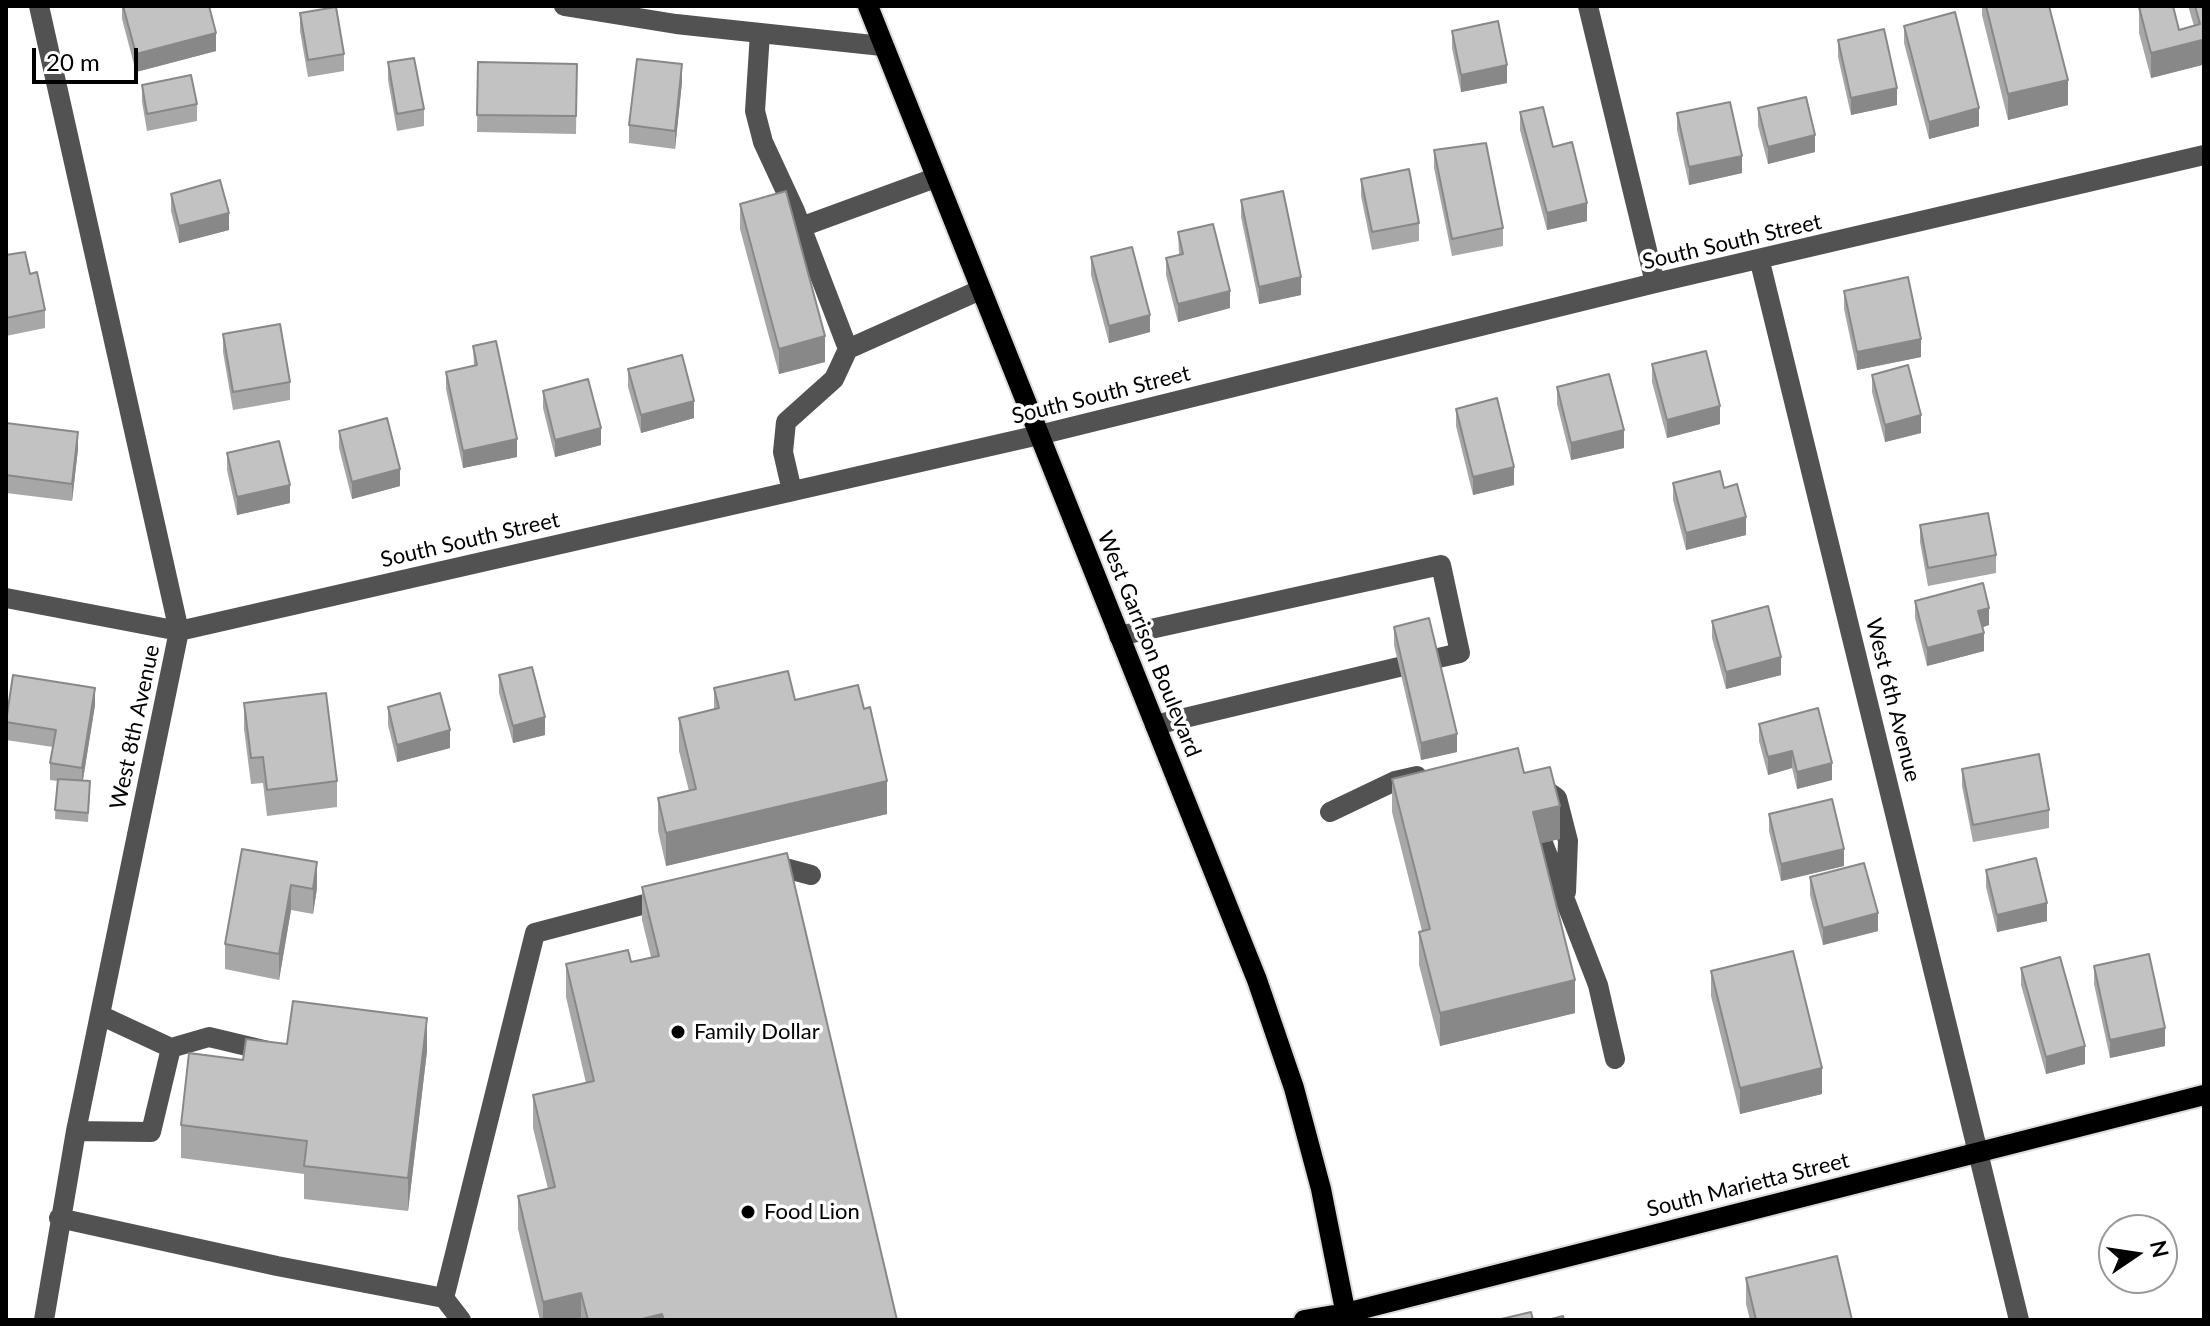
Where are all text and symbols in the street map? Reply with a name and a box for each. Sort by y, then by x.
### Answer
scale bar [36,32,142,82]
text: 20 m [46,47,100,76]
street label: South South Street [1640,209,1824,275]
street label: South South Street [1009,360,1193,430]
street label: South South Street [378,507,562,573]
street label: West Garrison Boulevard [1091,527,1207,761]
street label: West 6th Avenue [1860,616,1926,784]
street label: West 8th Avenue [105,642,165,812]
place label: Family Dollar [694,1019,820,1045]
marker: Family Dollar [669,1023,687,1041]
street label: South Marietta Street [1644,1147,1852,1223]
place label: Food Lion [764,1199,860,1225]
marker: Food Lion [739,1203,757,1221]
north arrow [2098,1214,2178,1294]
text: N [2145,1238,2175,1260]

